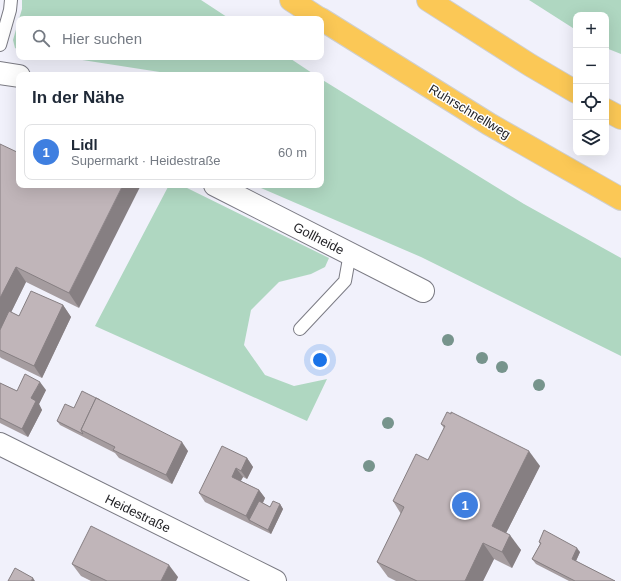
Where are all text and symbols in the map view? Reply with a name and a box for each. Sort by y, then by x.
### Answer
map controls [573,12,609,156]
button: + [573,12,609,48]
search box [16,16,324,60]
icon: search [30,27,52,49]
text: Hier suchen [62,30,142,47]
button: − [573,48,609,84]
street label: Ruhrschnellweg [426,81,513,142]
button: locate [573,84,609,120]
text: In der Nähe [32,88,125,107]
button: layers [573,120,609,156]
text: Lidl [71,136,98,153]
text: 1 [42,145,50,160]
text: 60 m [278,145,307,160]
text: Supermarkt · Heidestraße [71,153,221,168]
street label: Gollheide [291,219,347,258]
your location [310,350,330,370]
pin: 1 [452,490,478,520]
street label: Heidestraße [103,491,173,536]

